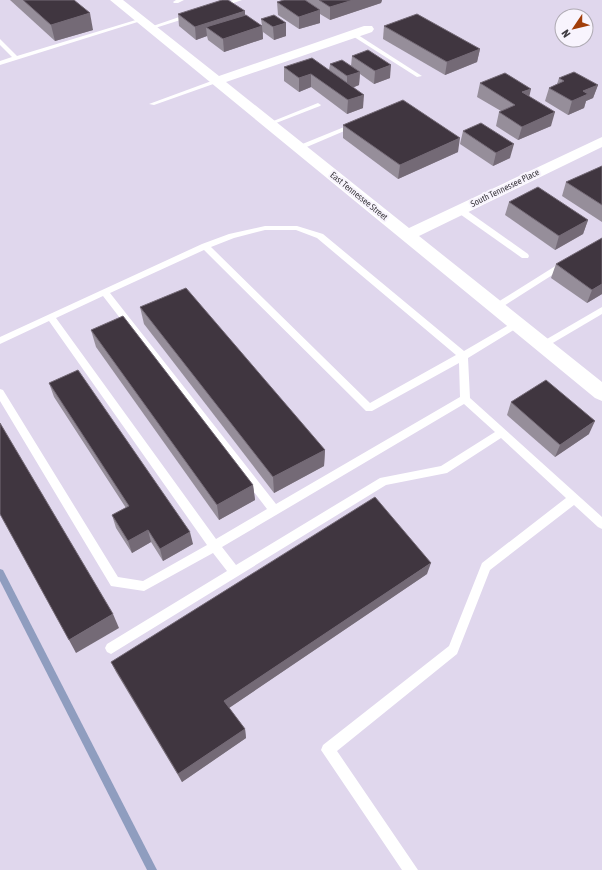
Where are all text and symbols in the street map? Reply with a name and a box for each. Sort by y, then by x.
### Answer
north arrow [554,8,594,48]
text: N [559,28,573,40]
street label: South Tennessee Place [469,167,541,209]
street label: East Tennessee Street [328,170,390,222]

